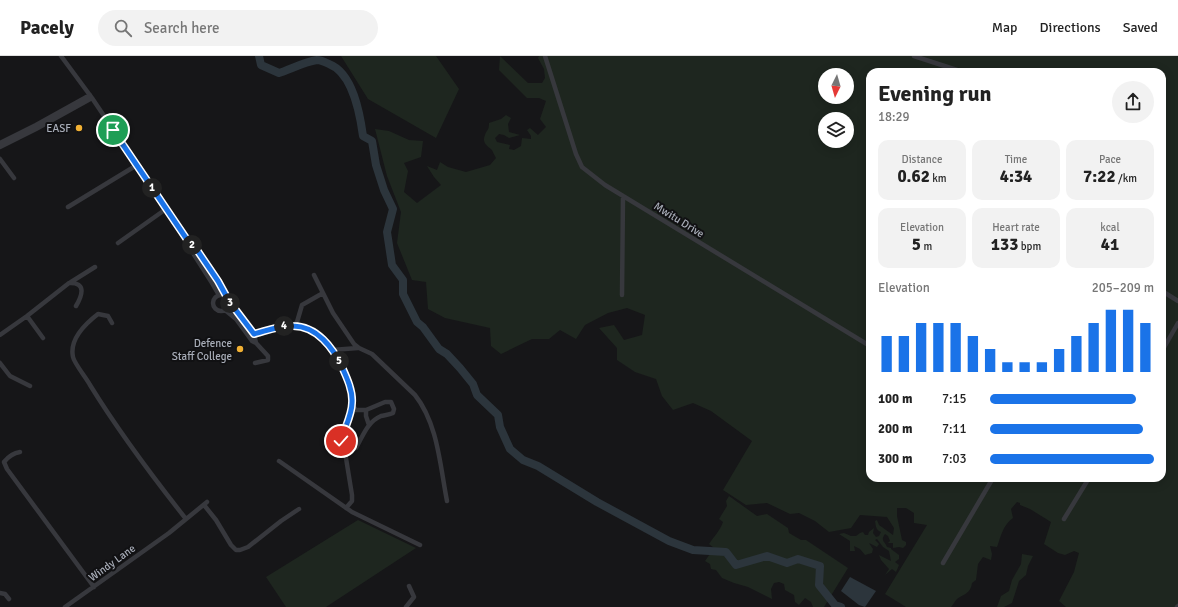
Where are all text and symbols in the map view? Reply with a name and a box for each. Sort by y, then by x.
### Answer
search box [98,10,378,46]
text: Pacely [20,16,74,40]
icon: search [112,17,134,39]
text: Search here [144,19,220,37]
text: Map [992,19,1018,36]
text: Directions [1040,19,1101,36]
text: Saved [1123,19,1158,36]
north arrow [818,68,854,104]
map controls [818,68,854,148]
text: Evening run [878,80,992,107]
button: share [1112,81,1154,123]
text: 18:29 [878,109,910,125]
button: layers [818,112,854,148]
pin [96,113,130,147]
icon: arrive [102,119,124,141]
place label: EASF [46,122,71,135]
marker: EASF [74,123,84,133]
text: Distance [902,153,942,166]
text: Time [1005,153,1027,166]
text: Pace [1099,153,1121,166]
text: 0.62 [897,166,930,187]
text: 4:34 [1000,166,1032,187]
text: 7:22 [1083,166,1116,187]
text: km [930,172,947,185]
text: /km [1116,172,1137,185]
pin: 1 [142,178,162,198]
text: 1 [149,181,155,194]
street label: Mwitu Drive [651,199,707,241]
text: Elevation [900,221,944,234]
text: Heart rate [992,221,1040,234]
text: kcal [1100,221,1120,234]
text: 5 [912,234,921,255]
text: 133 [991,234,1018,255]
text: 41 [1101,234,1119,255]
pin: 2 [182,235,202,255]
text: 2 [189,238,195,251]
text: m [921,240,932,253]
text: bpm [1018,240,1041,253]
text: Elevation [878,280,930,296]
text: 205–209 m [1092,280,1154,296]
pin: 3 [220,293,240,313]
text: 3 [227,296,233,309]
pin: 4 [274,316,294,336]
text: 4 [281,319,287,332]
place label: Defence Staff College [172,337,232,363]
marker: Defence Staff College [235,344,245,354]
pin: 5 [329,351,349,371]
text: 5 [336,354,342,367]
text: 100 m [878,391,912,407]
text: 7:15 [942,391,967,407]
text: 200 m [878,421,912,437]
text: 7:11 [942,421,967,437]
pin [324,424,358,458]
icon: check [330,430,352,452]
text: 300 m [878,451,912,467]
text: 7:03 [942,451,967,467]
street label: Windy Lane [86,542,138,584]

